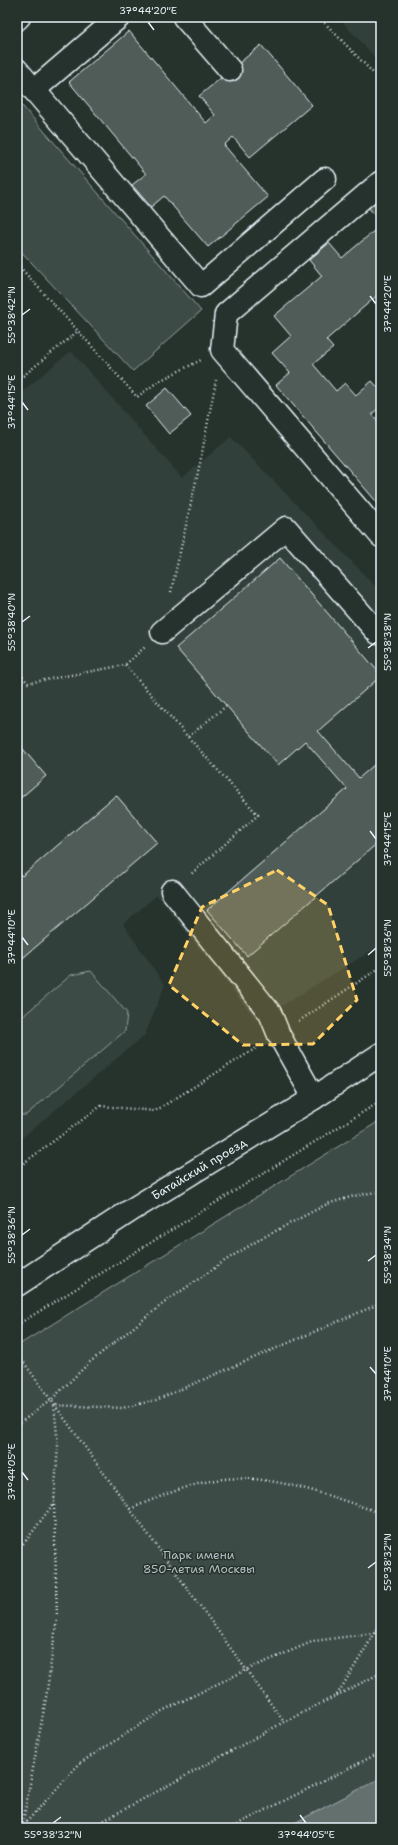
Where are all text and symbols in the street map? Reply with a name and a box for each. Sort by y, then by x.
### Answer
text: 37°44'20"E [119,4,177,17]
text: 37°44'20"E [381,275,394,333]
text: 55°38'42"N [5,286,18,344]
text: 37°44'15"E [5,375,18,429]
text: 55°38'40"N [5,593,18,651]
text: 55°38'38"N [381,613,394,671]
text: 37°44'15"E [381,812,394,866]
text: 37°44'10"E [5,909,18,965]
text: 55°38'36"N [381,919,394,977]
street label: Батайский проезд [148,1134,250,1204]
text: 55°38'36"N [5,1206,18,1264]
text: 55°38'34"N [381,1226,394,1284]
text: 37°44'10"E [381,1346,394,1402]
text: 37°44'05"E [5,1443,18,1501]
text: 55°38'32"N [381,1533,394,1591]
park label: Парк имени 850-летия Москвы [143,1547,255,1577]
text: 55°38'32"N [24,1828,82,1841]
text: 37°44'05"E [277,1828,335,1841]

